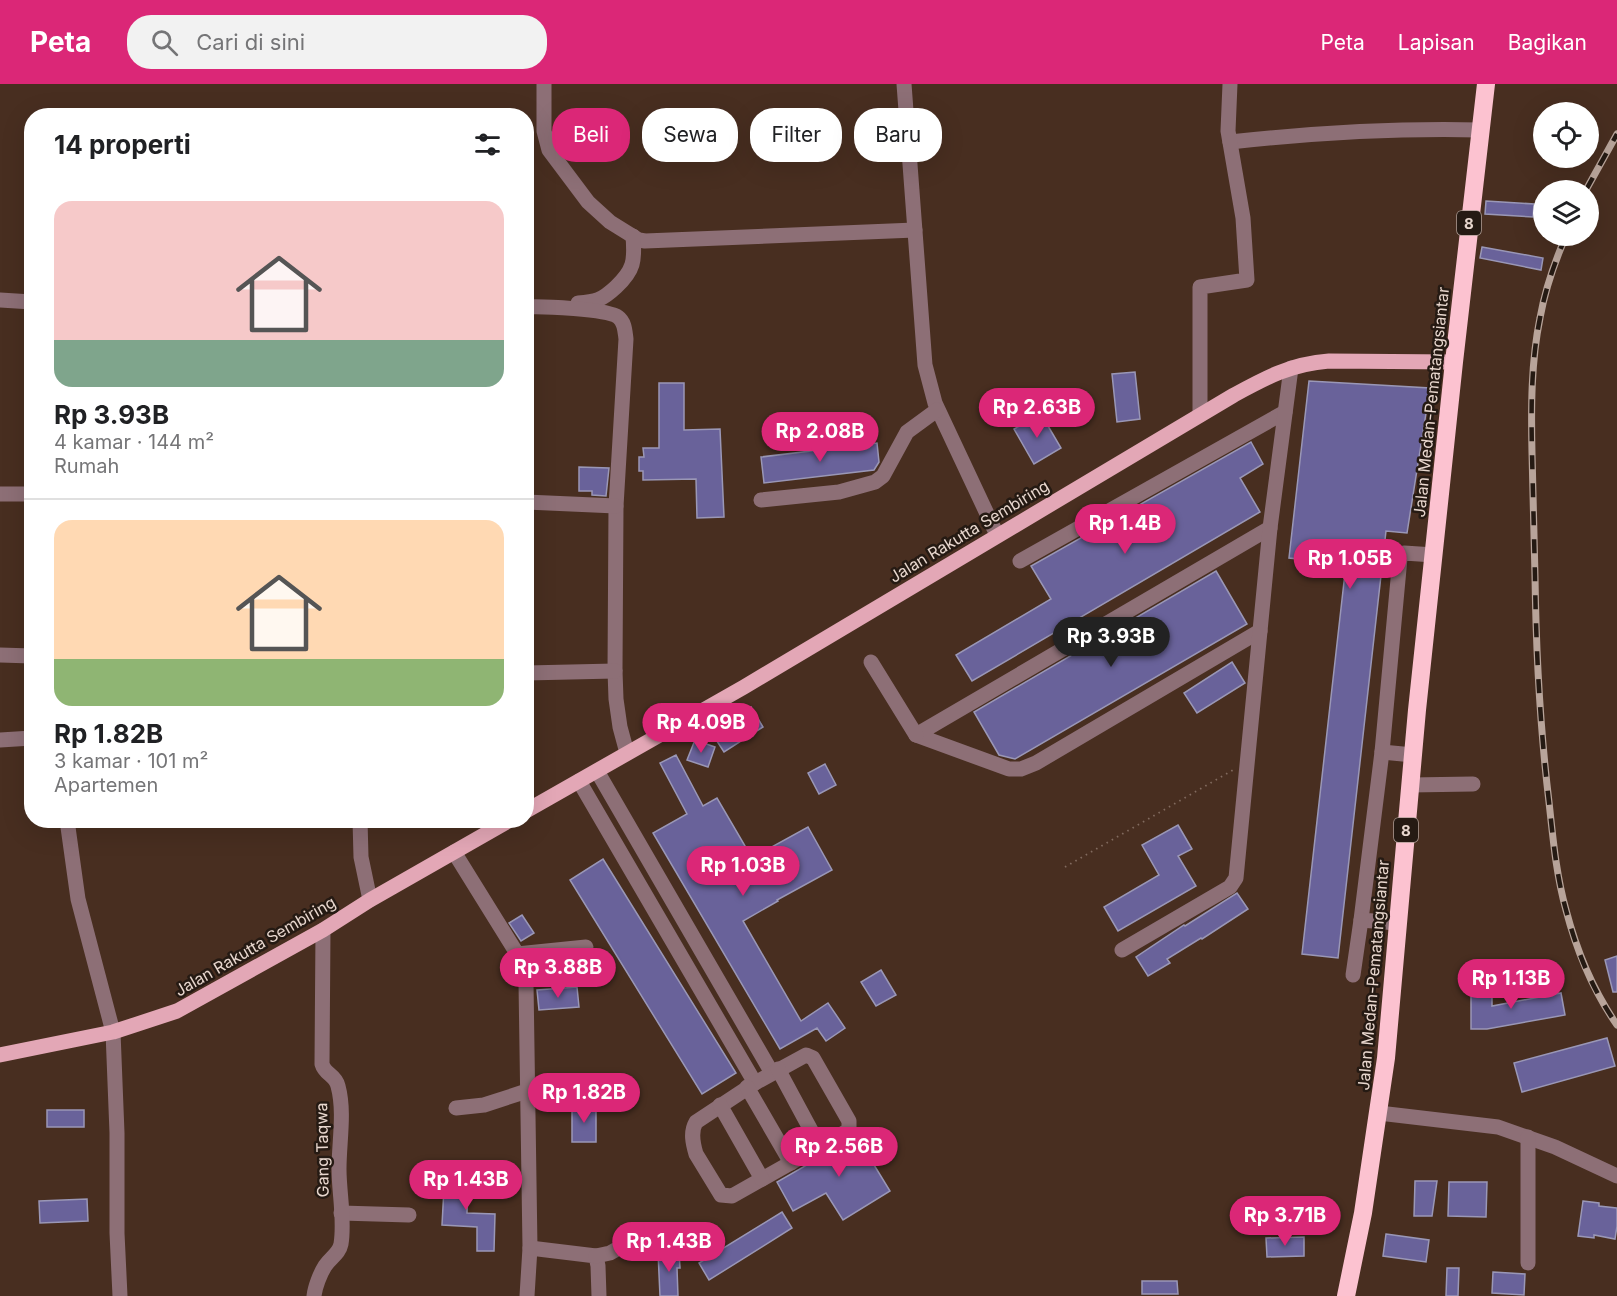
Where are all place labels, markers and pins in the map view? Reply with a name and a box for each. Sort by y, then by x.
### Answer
pin: Rp 2.63B [975,388,1099,439]
pin: Rp 2.08B [758,412,882,463]
pin: Rp 1.4B [1070,504,1180,555]
pin: Rp 1.05B [1288,539,1412,590]
pin: Rp 3.93B [1049,617,1173,668]
pin: Rp 4.09B [639,703,763,754]
pin: Rp 1.03B [681,846,805,897]
pin: Rp 3.88B [496,948,620,999]
pin: Rp 1.13B [1449,959,1573,1010]
pin: Rp 1.82B [522,1073,646,1124]
pin: Rp 2.56B [777,1127,901,1178]
pin: Rp 1.43B [404,1160,528,1211]
pin: Rp 3.71B [1223,1196,1347,1247]
pin: Rp 1.43B [607,1222,731,1273]

